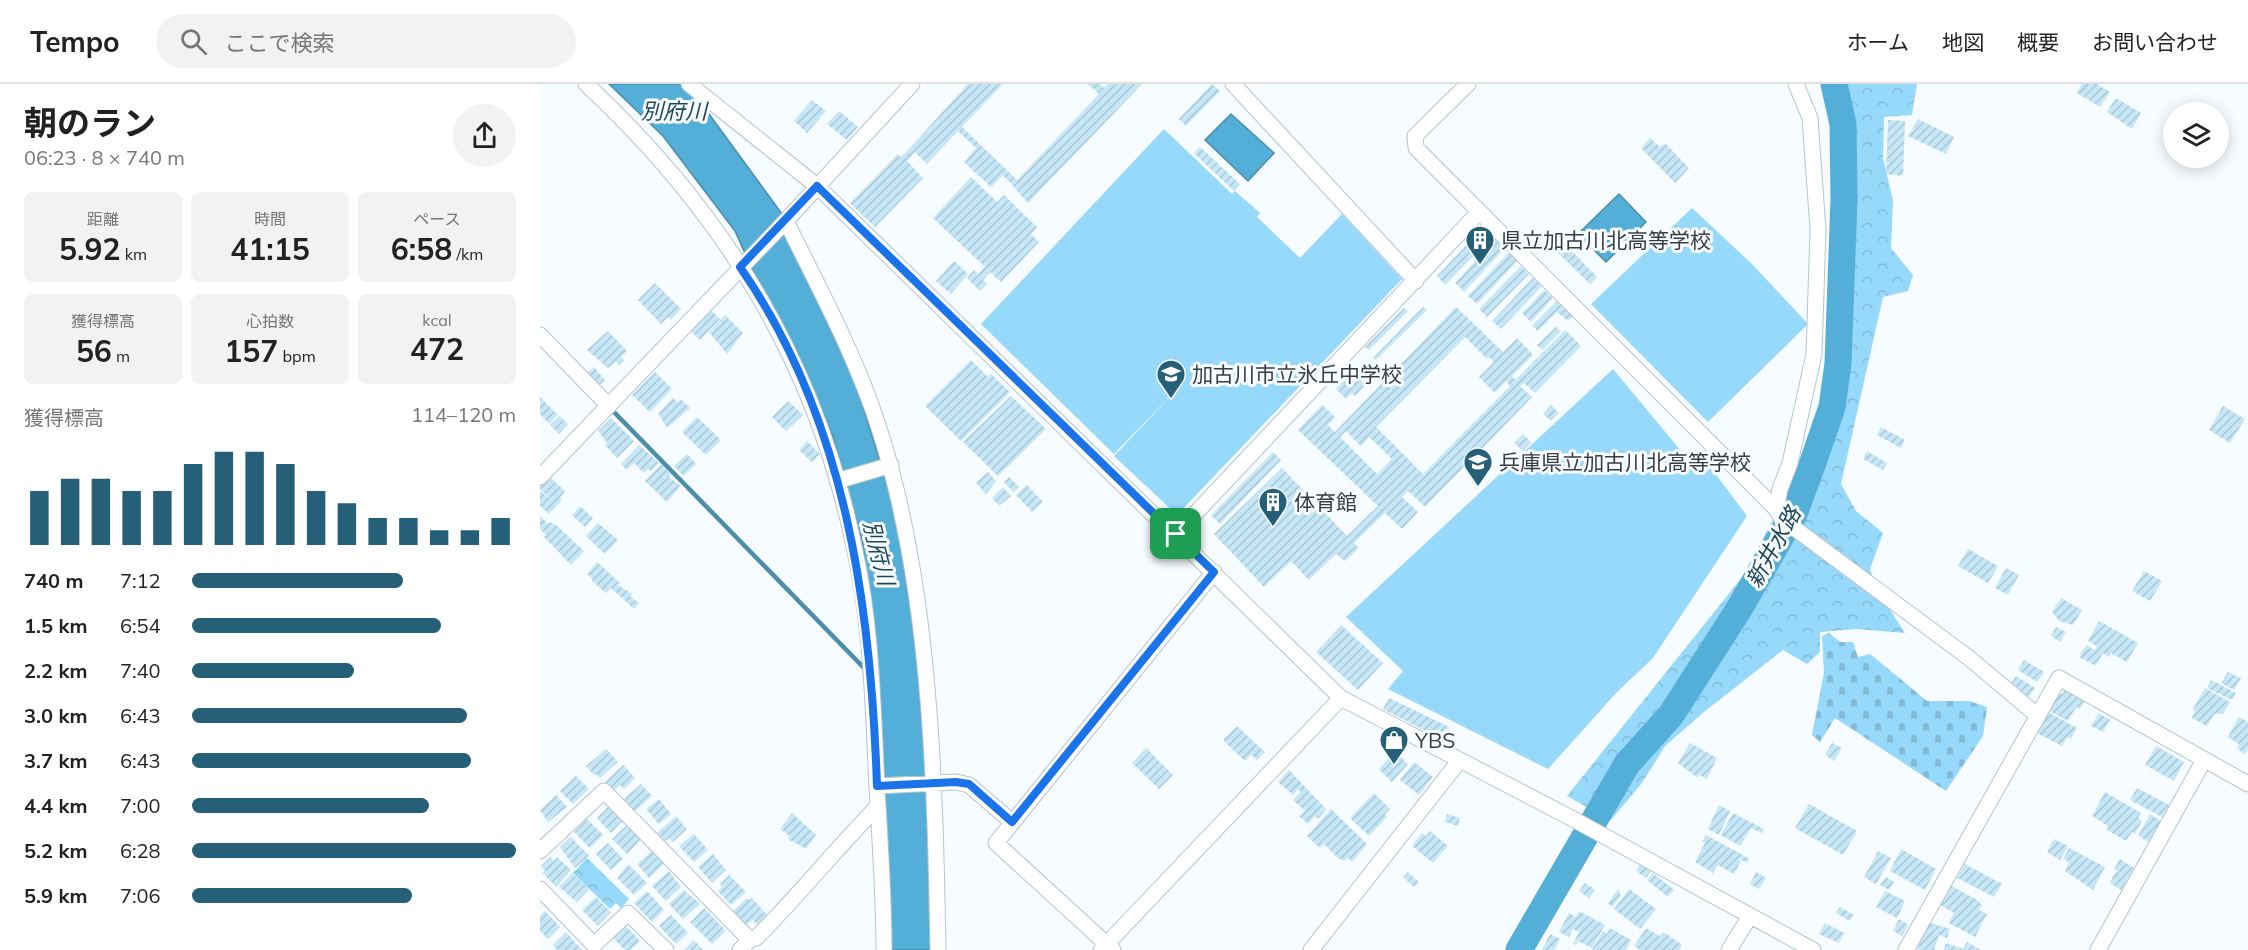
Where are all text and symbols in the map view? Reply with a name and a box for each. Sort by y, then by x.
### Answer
search box [156,14,576,68]
text: Tempo [30,24,120,59]
icon: search [177,25,210,58]
text: ここで検索 [225,29,335,57]
text: ホーム [1847,29,1909,55]
text: 地図 [1942,29,1984,55]
text: 概要 [2017,29,2059,55]
text: お問い合わせ [2092,29,2218,55]
water label: 別府川 [641,97,709,125]
text: 朝のラン [24,102,156,143]
map controls [2163,102,2229,168]
button: layers [2163,102,2229,168]
button: share [453,104,516,167]
text: 06:23 · 8 × 740 m [24,145,185,170]
text: 距離 [87,209,119,229]
text: 時間 [254,209,286,229]
text: ペース [413,209,461,229]
building icon: 県立加古川北高等学校 [1464,224,1496,266]
place label: 県立加古川北高等学校 [1501,227,1711,253]
text: 5.92 [59,230,120,268]
text: 41:15 [230,230,310,268]
text: 6:58 [391,230,452,268]
text: km [120,244,147,264]
text: /km [452,244,483,264]
text: kcal [422,310,452,330]
text: 獲得標高 [71,311,135,331]
text: 心拍数 [246,311,294,331]
text: 472 [410,330,464,368]
text: 56 [76,332,112,370]
text: 157 [224,332,278,370]
text: m [112,346,130,366]
text: bpm [278,346,316,366]
school or university icon: 加古川市立氷丘中学校 [1155,358,1187,400]
place label: 加古川市立氷丘中学校 [1192,361,1402,387]
text: 114–120 m [411,402,516,427]
text: 獲得標高 [24,405,104,430]
school or university icon: 兵庫県立加古川北高等学校 [1462,446,1494,488]
place label: 兵庫県立加古川北高等学校 [1499,449,1751,475]
building icon: 体育館 [1257,486,1289,528]
place label: 体育館 [1294,489,1357,515]
water label: 新井水路 [1739,500,1808,592]
pin [1150,508,1201,559]
icon: arrive [1159,517,1192,550]
water label: 別府川 [857,518,901,590]
text: 740 m [24,568,83,593]
text: 7:12 [120,568,161,593]
text: 1.5 km [24,613,87,638]
text: 6:54 [120,613,161,638]
text: 2.2 km [24,658,87,683]
text: 7:40 [120,658,161,683]
text: 3.0 km [24,703,87,728]
text: 6:43 [120,703,161,728]
shop icon: YBS [1378,724,1410,766]
place label: YBS [1414,727,1455,753]
text: 3.7 km [24,748,87,773]
text: 6:43 [120,748,161,773]
text: 4.4 km [24,793,87,818]
text: 7:00 [120,793,161,818]
text: 5.2 km [24,838,87,863]
text: 6:28 [120,838,161,863]
text: 5.9 km [24,883,87,908]
text: 7:06 [120,883,161,908]

